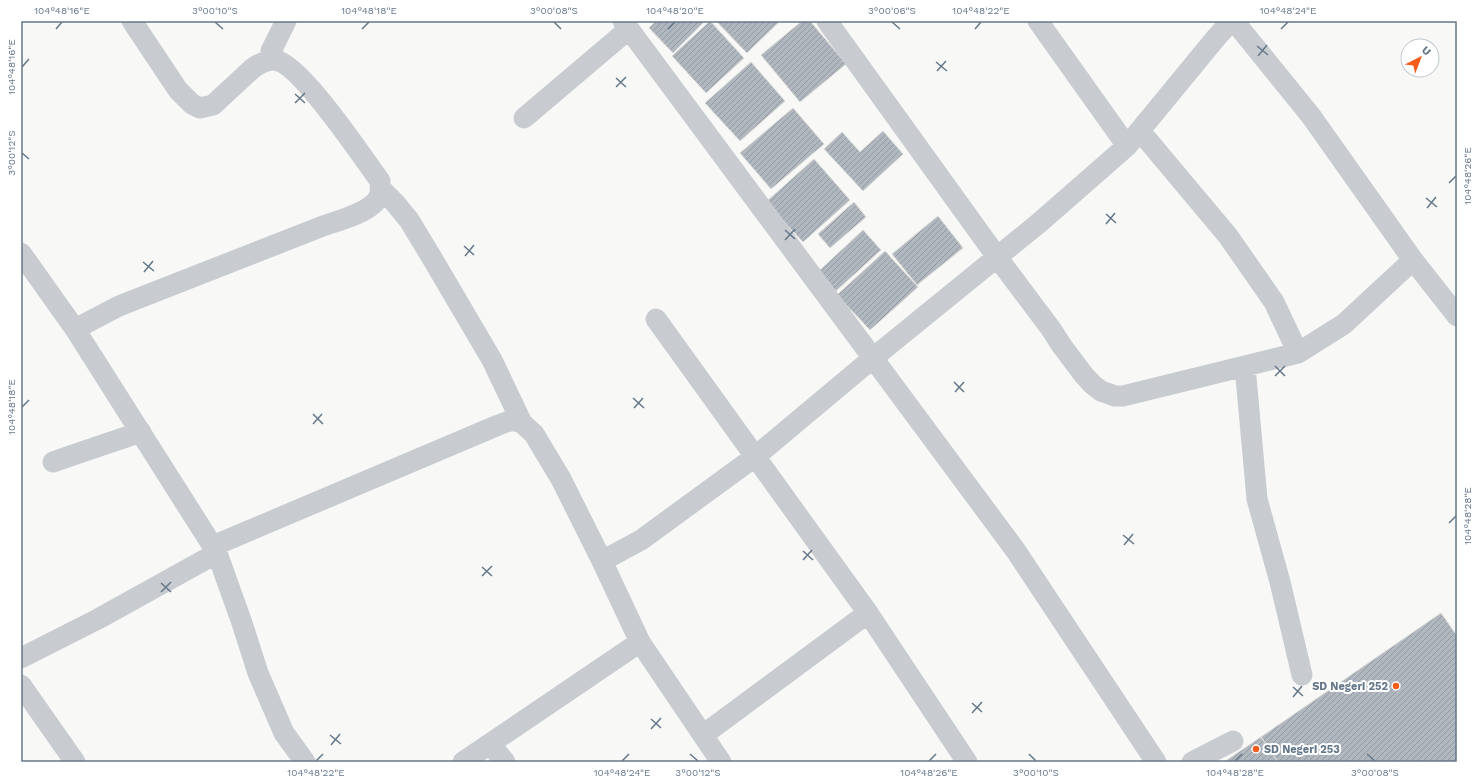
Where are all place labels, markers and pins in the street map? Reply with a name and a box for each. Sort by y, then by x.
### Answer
place label: SD Negeri 252 [1312,680,1388,693]
marker: SD Negeri 252 [1391,681,1401,691]
place label: SD Negeri 253 [1264,743,1340,756]
marker: SD Negeri 253 [1251,744,1261,754]

